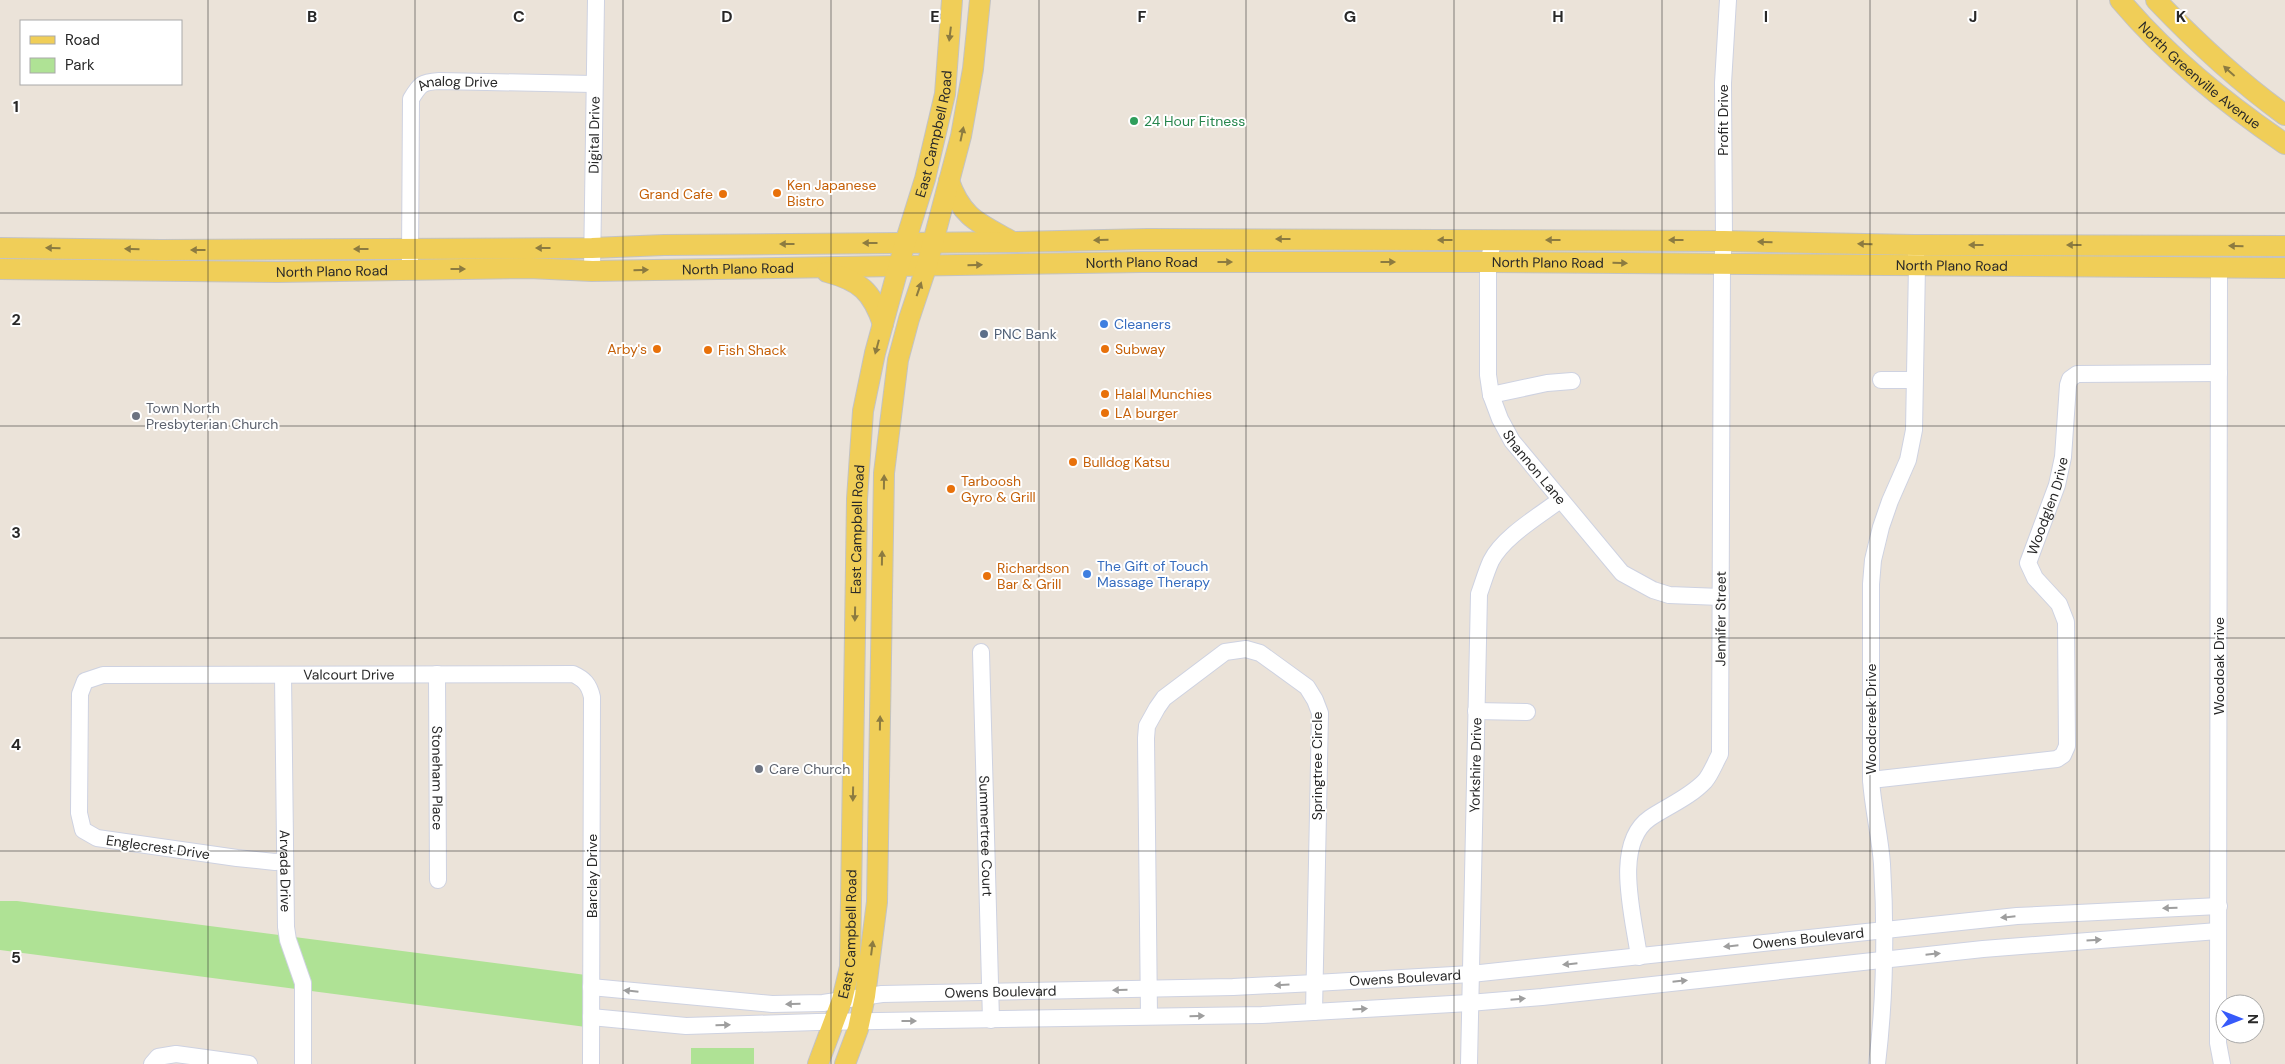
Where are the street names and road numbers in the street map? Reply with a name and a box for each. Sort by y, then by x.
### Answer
street label: North Greenville Avenue [2135,18,2264,133]
street label: East Campbell Road [911,70,956,200]
street label: Analog Drive [413,72,498,95]
street label: Profit Drive [1714,84,1732,156]
street label: Digital Drive [584,96,604,174]
street label: North Plano Road [1086,253,1198,272]
street label: North Plano Road [1492,253,1604,272]
street label: North Plano Road [1896,256,2008,275]
street label: North Plano Road [682,259,794,279]
street label: North Plano Road [276,261,388,281]
street label: Shannon Lane [1499,427,1570,508]
street label: Woodglen Drive [2023,455,2072,557]
street label: East Campbell Road [847,464,868,594]
street label: Jennifer Street [1711,571,1730,667]
street label: Woodoak Drive [2210,617,2228,715]
street label: Woodcreek Drive [1862,663,1880,774]
street label: Valcourt Drive [303,665,395,684]
street label: Springtree Circle [1308,712,1326,820]
street label: Yorkshire Drive [1465,717,1485,813]
street label: Stoneham Place [428,726,447,830]
street label: Summertree Court [975,775,997,897]
street label: Arvada Drive [276,830,295,912]
street label: Englecrest Drive [105,831,211,863]
street label: Barclay Drive [583,834,601,918]
street label: East Campbell Road [834,869,860,1000]
street label: Owens Boulevard [1752,923,1865,953]
street label: Owens Boulevard [1349,966,1462,990]
street label: Owens Boulevard [944,982,1057,1002]

